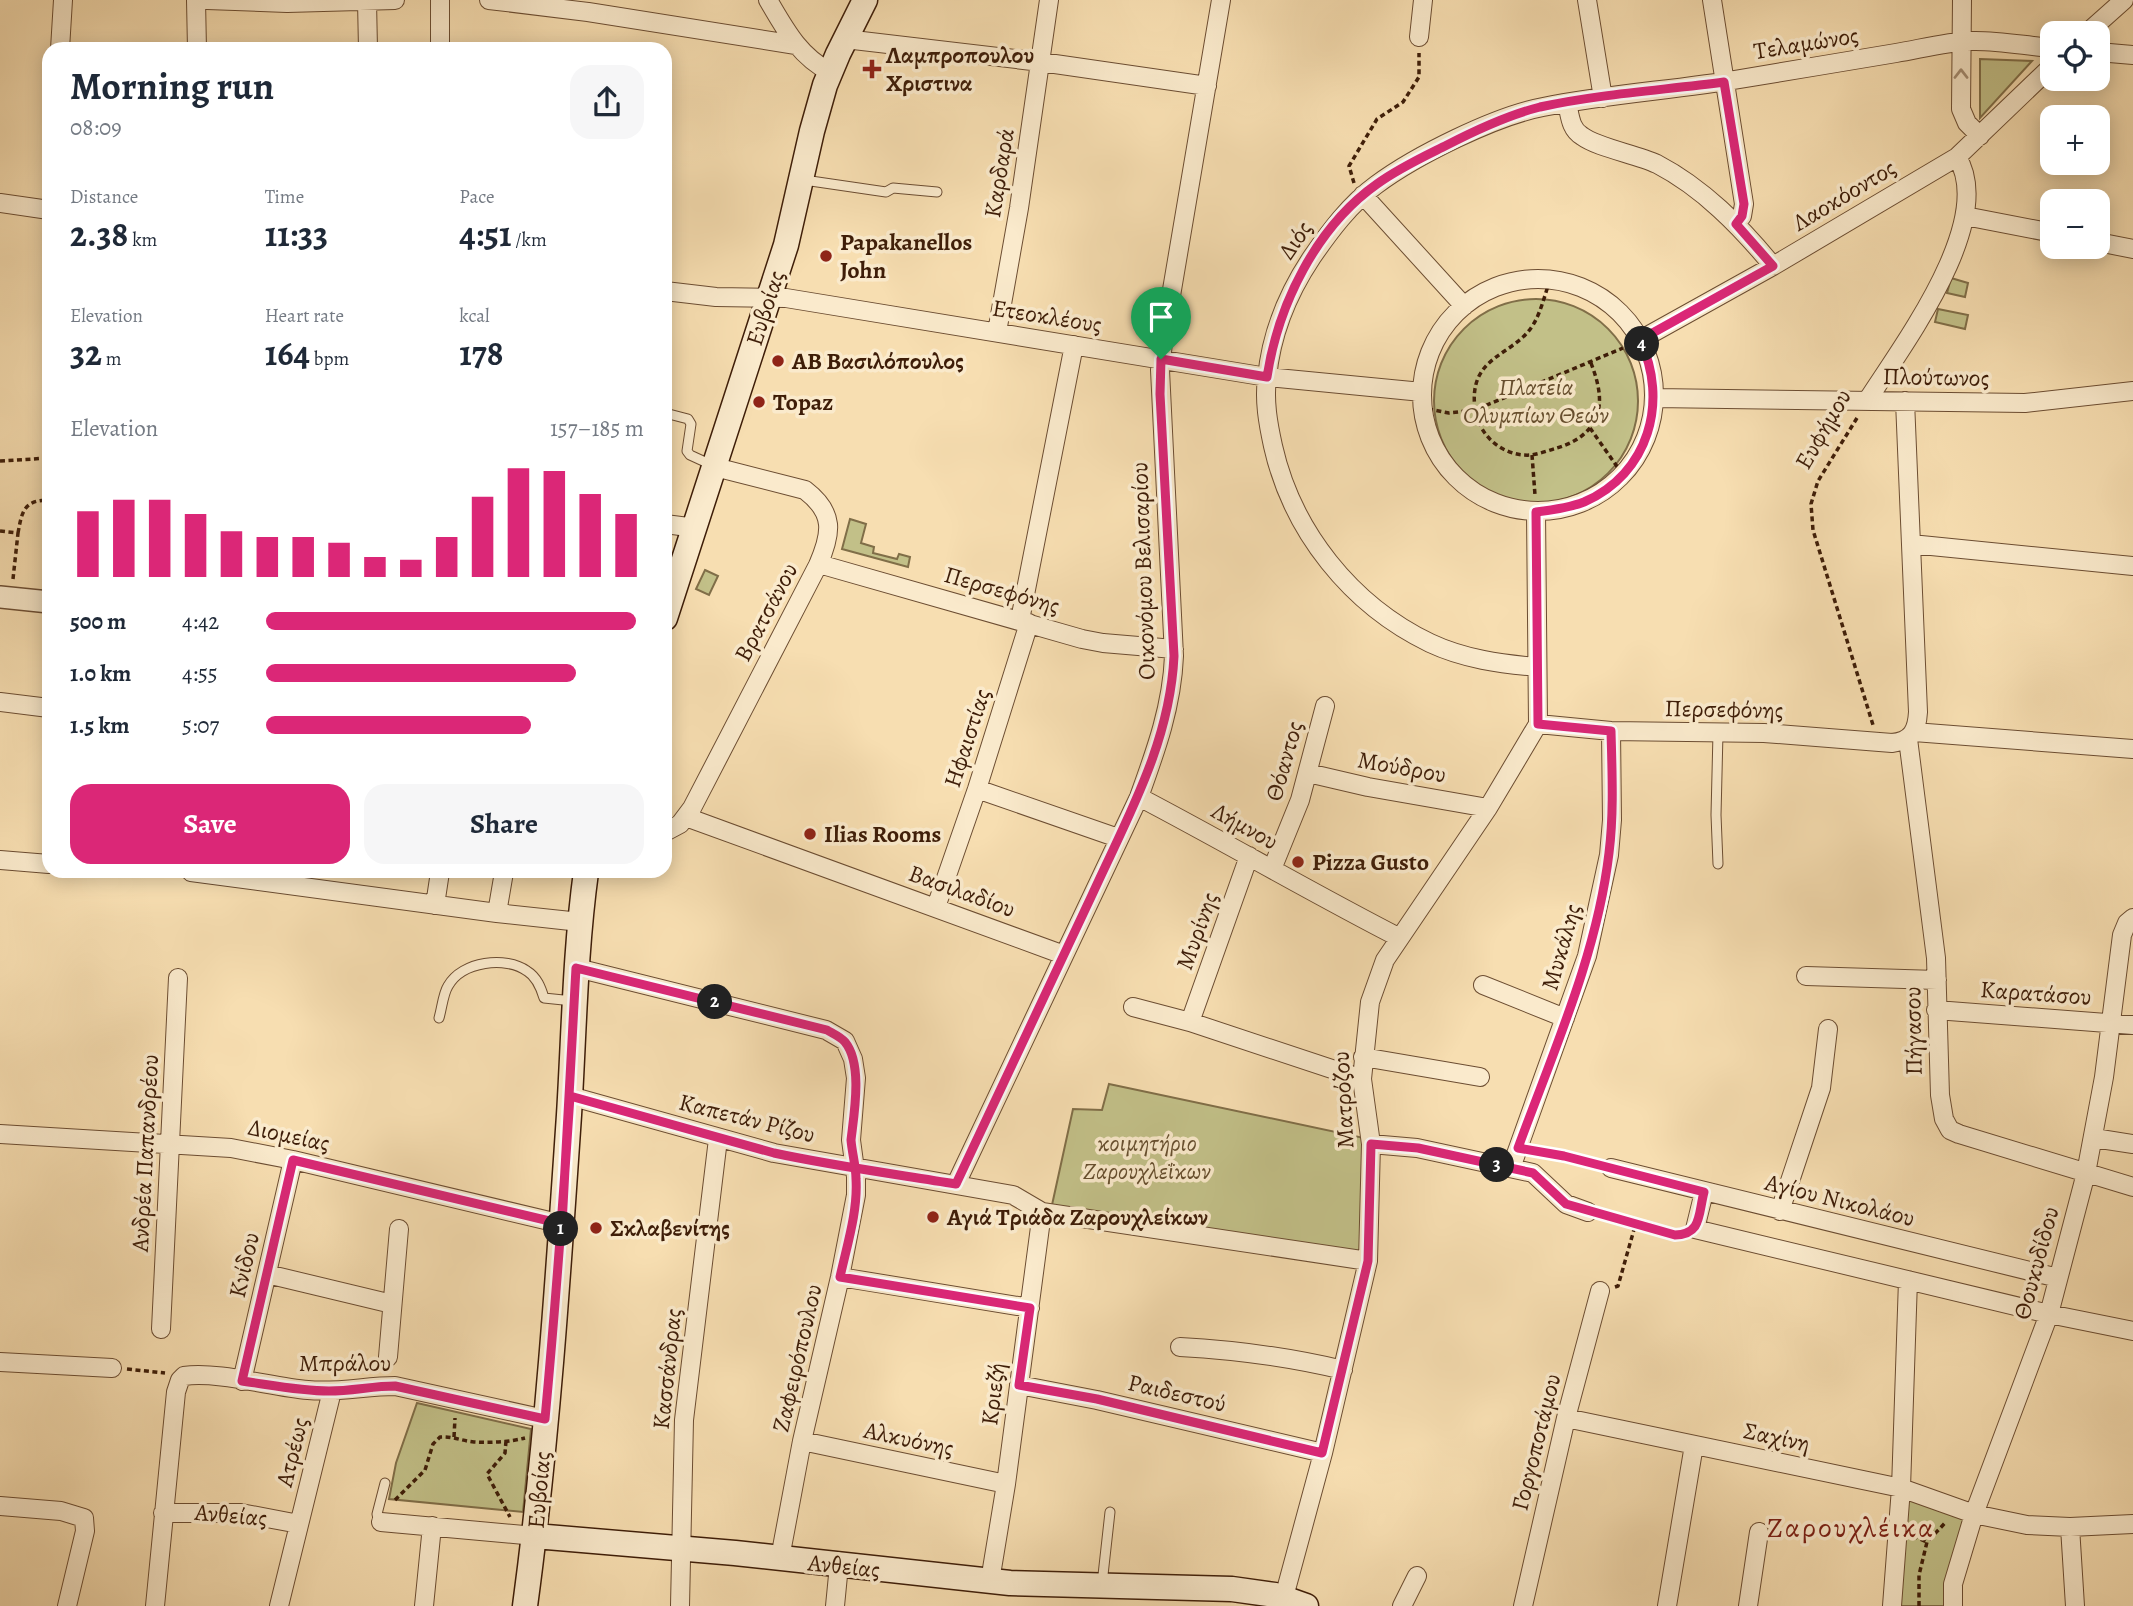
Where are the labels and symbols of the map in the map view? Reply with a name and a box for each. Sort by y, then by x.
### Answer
street label: Τελαμώνος [1751,19,1861,67]
place label: Λαμπροπουλου Χριστινα [885,39,1034,99]
marker: Λαμπροπουλου Χριστινα [864,61,880,77]
one-way arrow [1953,69,1969,79]
street label: Καρδαρά [976,126,1022,220]
street label: Λαοκόοντος [1786,152,1902,239]
street label: Διός [1271,214,1319,266]
place label: Papakanellos John [840,226,972,286]
marker: Papakanellos John [818,248,834,264]
street label: Ευβοίας [738,266,792,350]
pin [1131,287,1191,359]
street label: Ετεοκλέους [990,292,1104,340]
pin: 4 [1624,326,1660,362]
place label: ΑΒ Βασιλόπουλος [791,345,964,377]
marker: ΑΒ Βασιλόπουλος [770,353,786,369]
street label: Πλούτωνος [1882,360,1990,394]
park label: Πλατεία Ολυμπίων Θεών [1463,371,1609,431]
street label: Ευφήμου [1787,383,1859,475]
place label: Topaz [773,386,833,418]
marker: Topaz [751,394,767,410]
street label: Οικονόμου Βελισαρίου [1123,462,1163,680]
street label: Βρατσάνου [727,557,805,667]
street label: Περσεφόνης [940,558,1064,622]
street label: Ηφαιστίας [936,685,998,791]
street label: Περσεφόνης [1664,692,1784,726]
street label: Θόαντος [1257,717,1311,805]
street label: Μούδρου [1355,743,1449,791]
street label: Λήμνου [1205,794,1284,857]
place label: Ilias Rooms [824,818,941,850]
marker: Ilias Rooms [802,826,818,842]
place label: Pizza Gusto [1312,846,1429,878]
marker: Pizza Gusto [1290,854,1306,870]
street label: Βασιλαδίου [904,857,1020,925]
street label: Μυρίνης [1168,888,1226,974]
street label: Μυκάλης [1533,900,1589,994]
street label: Καρατάσου [1979,973,2093,1013]
pin: 2 [698,984,732,1020]
street label: Πήγασου [1896,986,1930,1076]
street label: Ματρόζου [1324,1050,1362,1150]
street label: Ανδρέα Παπανδρέου [124,1053,166,1254]
street label: Καπετάν Ρίζου [675,1086,819,1150]
street label: Διομείας [245,1111,333,1159]
park label: κοιμητήριο Ζαρουχλεΐκων [1083,1127,1211,1187]
pin: 3 [1480,1148,1514,1182]
street label: Αγίου Νικολάου [1761,1166,1918,1234]
place label: Αγιά Τριάδα Ζαρουχλείκων [946,1201,1208,1233]
street label: Θουκυδίδου [2006,1203,2066,1323]
marker: Αγιά Τριάδα Ζαρουχλείκων [925,1209,941,1225]
pin: 1 [544,1212,578,1246]
place label: Σκλαβενίτης [610,1212,730,1244]
marker: Σκλαβενίτης [588,1220,604,1236]
street label: Κνίδου [221,1229,267,1301]
street label: Ζαφειρόπουλου [764,1281,830,1435]
street label: Κασσάνδρας [645,1307,689,1431]
street label: Μπράλου [299,1347,391,1379]
street label: Κριεζή [973,1361,1013,1427]
street label: Ραιδεστού [1125,1366,1229,1420]
street label: Γοργοποτάμου [1504,1370,1568,1514]
street label: Ατρέως [268,1414,316,1491]
street label: Αλκυόνης [860,1414,957,1464]
street label: Σαχίνη [1741,1414,1813,1460]
street label: Ευβοίας [520,1450,558,1530]
street label: Ανθείας [193,1496,268,1534]
district label: Ζαρουχλέικα [1767,1509,1935,1547]
street label: Ανθείας [805,1546,882,1586]

